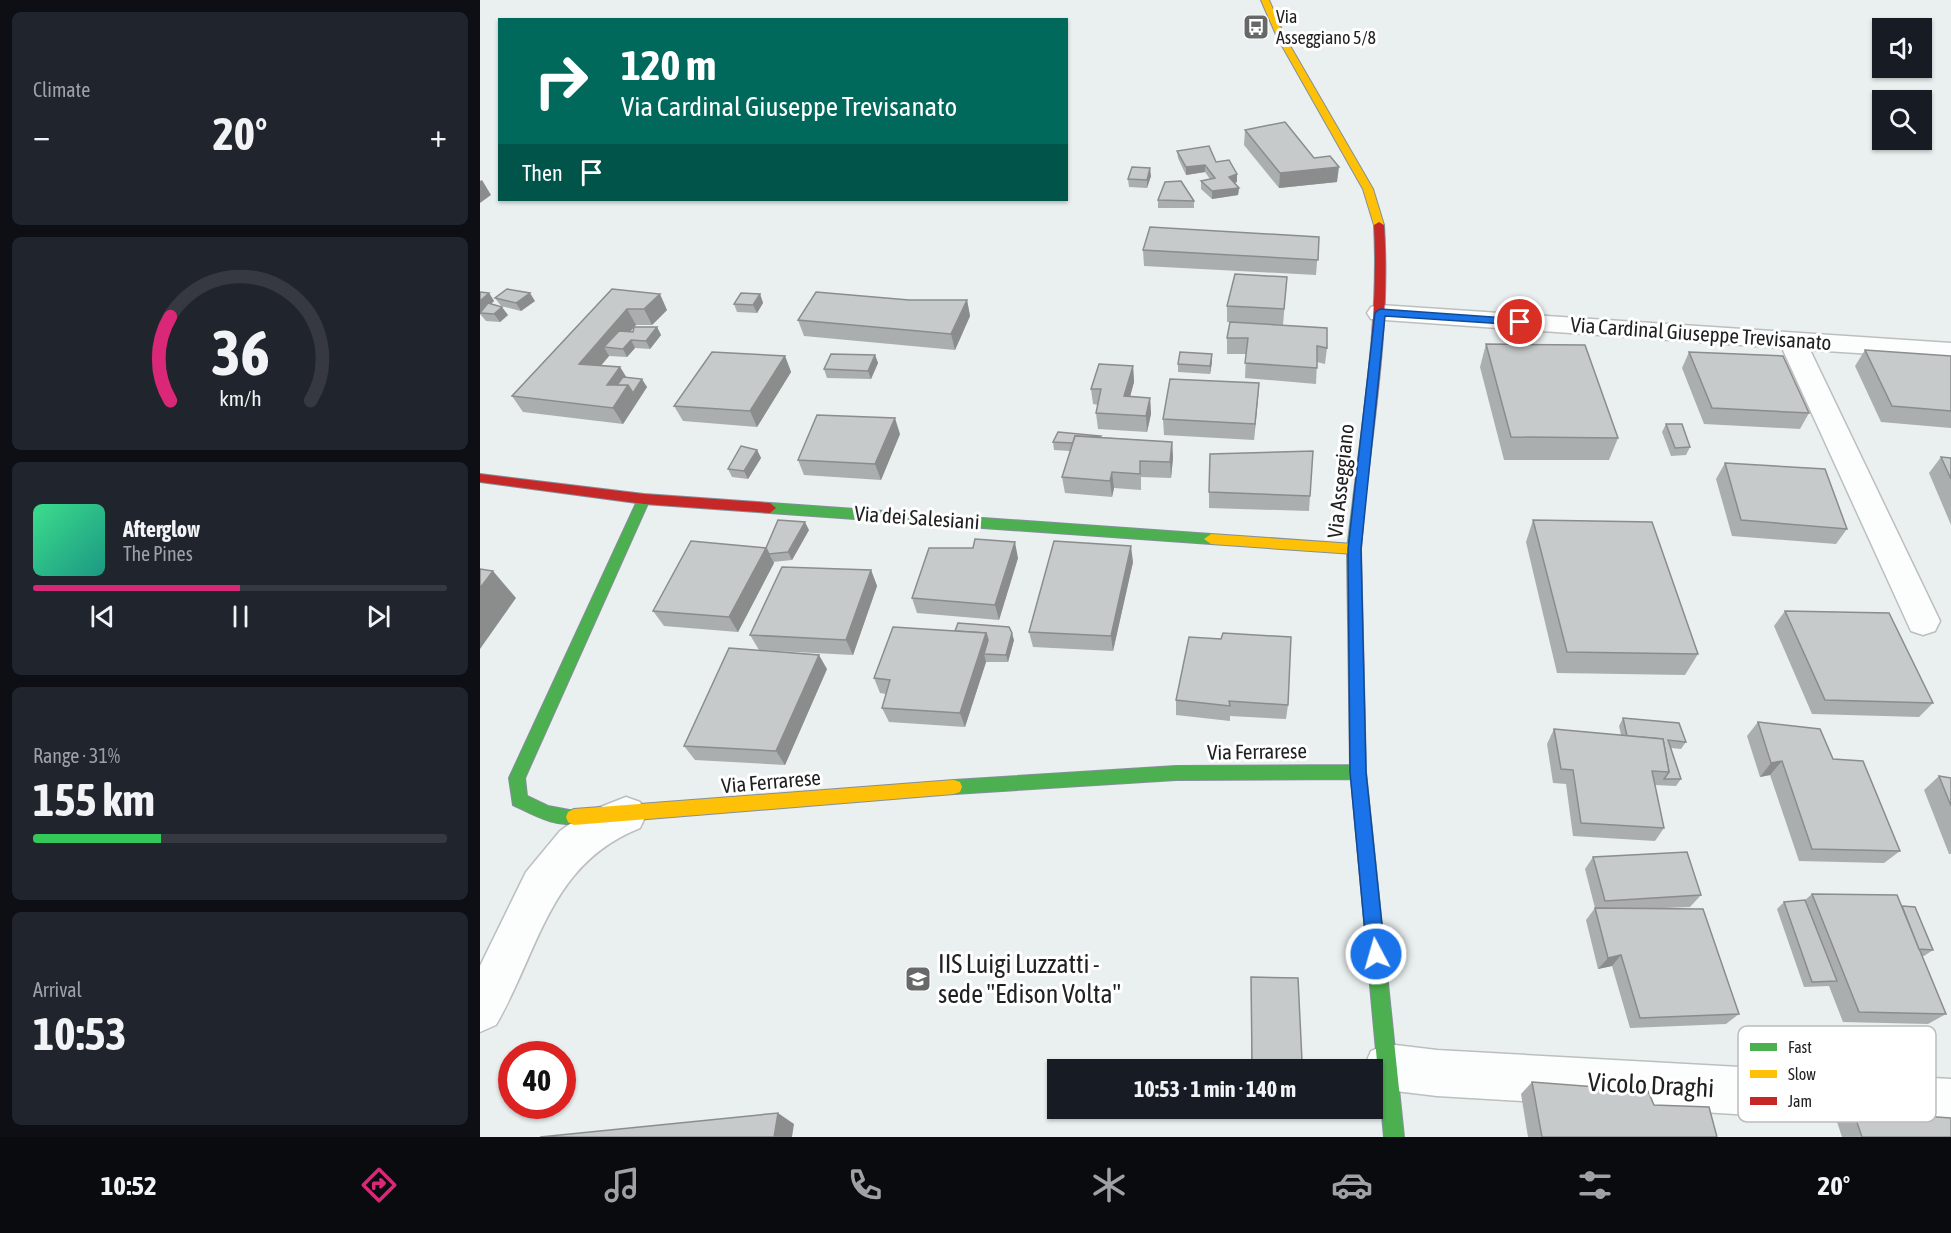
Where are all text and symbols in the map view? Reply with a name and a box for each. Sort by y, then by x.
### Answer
place label: Via Asseggiano 5/8 [1276,6,1376,48]
bus stop icon: Via Asseggiano 5/8 [1241,12,1271,42]
map controls [1872,18,1932,150]
button: sound [1872,18,1932,78]
text: 120 m [621,41,716,89]
icon: right [522,42,600,120]
text: Climate [33,78,90,101]
button: search [1872,90,1932,150]
text: Via Cardinal Giuseppe Trevisanato [621,91,957,122]
text: 20° [213,108,267,160]
text: − [33,116,50,154]
text: + [430,116,447,154]
icon: arrive [575,156,608,189]
text: Then [522,160,563,186]
pin [1494,296,1545,347]
icon: arrive [1503,305,1536,338]
street label: Via Cardinal Giuseppe Trevisanato [1570,312,1832,354]
text: 36 [211,317,269,388]
text: km/h [219,386,261,411]
street label: Via Asseggiano [1322,423,1358,539]
street label: Via dei Salesiani [854,501,980,533]
text: Afterglow [123,516,200,542]
text: The Pines [123,542,193,565]
icon: previous [86,600,119,633]
icon: pause [224,600,257,633]
icon: next [362,600,395,633]
street label: Via Ferrarese [1207,738,1307,764]
text: Range · 31% [33,744,120,767]
street label: Via Ferrarese [720,765,822,797]
text: 155 km [33,774,155,826]
position arrow [1344,922,1408,986]
place label: IIS Luigi Luzzatti - sede "Edison Volta" [938,949,1121,1009]
school or university icon: IIS Luigi Luzzatti - sede "Edison Volta" [903,964,933,994]
text: Arrival [33,978,82,1001]
text: 10:53 [33,1008,127,1060]
legend [1738,1026,1936,1122]
text: Fast [1788,1038,1812,1056]
speed limit sign: 40 [498,1041,576,1119]
text: Slow [1788,1065,1816,1083]
street label: Vicolo Draghi [1587,1067,1715,1103]
text: 10:53 · 1 min · 140 m [1134,1076,1296,1102]
text: Jam [1788,1092,1812,1110]
icon: directions [358,1164,400,1206]
icon: music [601,1164,643,1206]
icon: phone [844,1164,886,1206]
icon: climate [1088,1164,1130,1206]
icon: car [1331,1164,1373,1206]
icon: filters [1574,1164,1616,1206]
text: 10:52 [101,1170,157,1201]
text: 20° [1817,1170,1850,1201]

